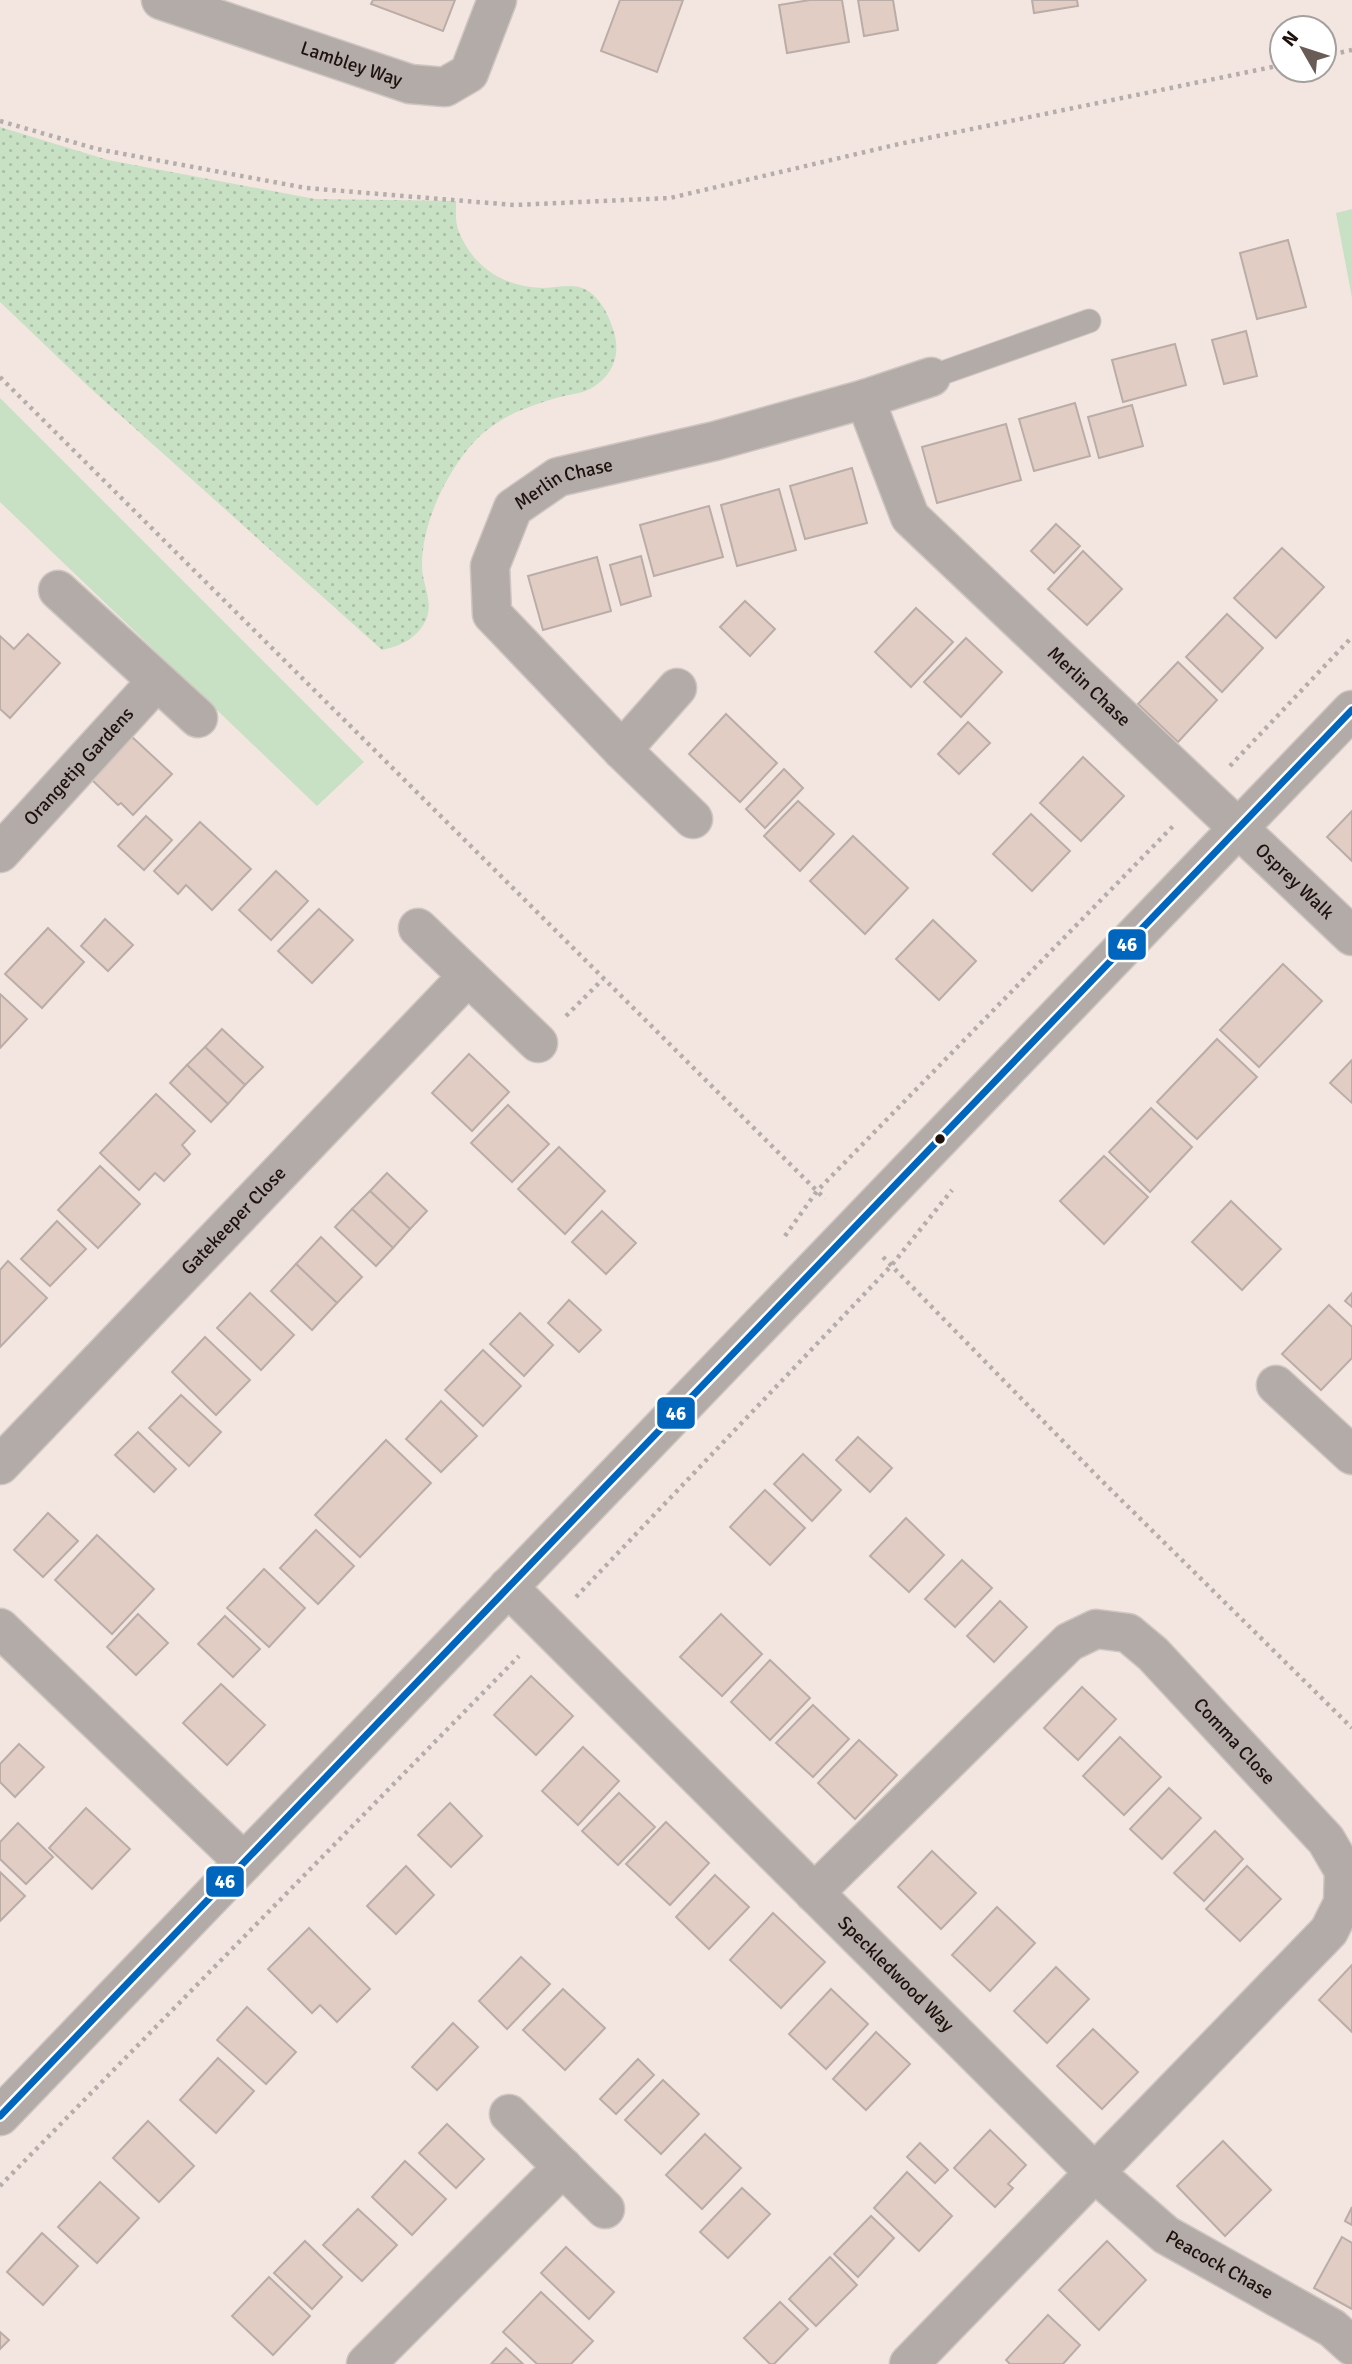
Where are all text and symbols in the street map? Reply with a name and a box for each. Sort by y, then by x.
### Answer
north arrow [1268,14,1338,84]
text: N [1277,26,1304,52]
street label: Lambley Way [297,36,406,93]
street label: Merlin Chase [510,453,615,515]
street label: Merlin Chase [1042,641,1136,732]
street label: Orangetip Gardens [19,702,139,831]
street label: Osprey Walk [1250,838,1339,925]
line badge: 46 [1107,928,1147,961]
text: 46 [1117,933,1137,957]
unlabelled marker [933,1132,947,1146]
street label: Gatekeeper Close [176,1162,291,1280]
line badge: 46 [656,1396,696,1430]
text: 46 [666,1402,686,1426]
street label: Comma Close [1188,1693,1281,1790]
line badge: 46 [205,1865,245,1898]
text: 46 [215,1870,235,1894]
street label: Speckledwood Way [833,1911,959,2037]
street label: Peacock Chase [1161,2225,1278,2305]

